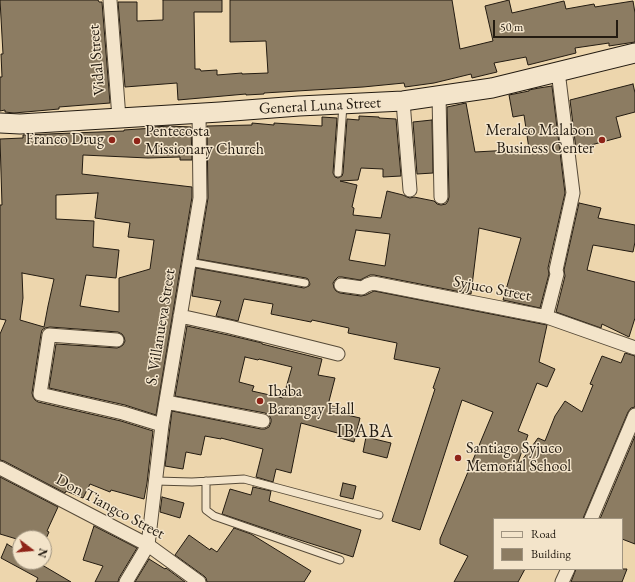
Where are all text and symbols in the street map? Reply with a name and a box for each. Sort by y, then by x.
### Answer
scale bar [495,12,620,38]
text: 50 m [500,19,523,35]
street label: Vidal Street [84,24,110,96]
street label: General Luna Street [258,93,382,119]
place label: Meralco Malabon Business Center [485,121,594,159]
place label: Pentecosta Missionary Church [145,122,264,160]
place label: Franco Drug [26,130,104,150]
marker: Franco Drug [107,135,117,145]
marker: Meralco Malabon Business Center [597,135,607,145]
marker: Pentecosta Missionary Church [132,136,142,146]
street label: S. Villanueva Street [142,268,180,386]
street label: Syjuco Street [451,272,533,306]
place label: Ibaba Barangay Hall [268,382,354,420]
marker: Ibaba Barangay Hall [255,396,265,406]
district label: IBABA [336,421,394,443]
place label: Santiago Syjuco Memorial School [466,439,571,477]
marker: Santiago Syjuco Memorial School [453,453,463,463]
street label: Don Tiangco Street [52,470,168,544]
legend [493,518,623,570]
text: Road [531,526,556,542]
north arrow [12,530,52,570]
text: Building [531,546,571,562]
text: N [35,547,51,559]

